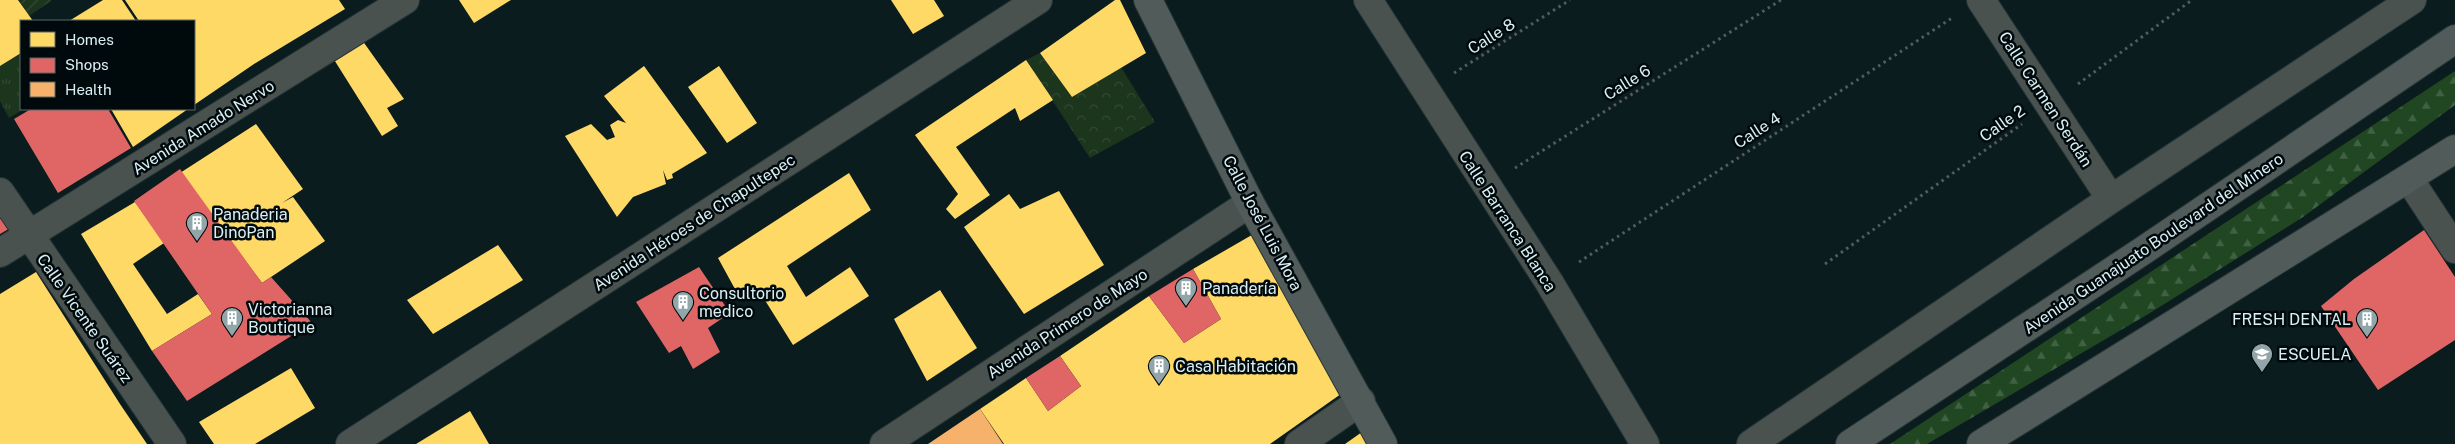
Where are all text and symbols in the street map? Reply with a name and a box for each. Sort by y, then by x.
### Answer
street label: Calle 8 [1464,15,1518,58]
legend [20,20,195,110]
street label: Calle Carmen Serdán [1995,28,2096,170]
text: Homes [65,31,114,48]
text: Shops [65,56,109,73]
street label: Calle 6 [1600,61,1654,104]
street label: Avenida Amado Nervo [129,76,278,179]
text: Health [65,81,112,98]
street label: Calle 2 [1976,101,2029,146]
street label: Calle 4 [1730,108,1784,152]
street label: Calle Barranca Blanca [1455,147,1560,295]
street label: Avenida Guanajuato Boulevard del Minero [2020,149,2287,338]
street label: Avenida Héroes de Chapultepec [590,150,799,295]
street label: Calle José Luis Mora [1219,152,1306,294]
place label: Panaderia DinoPan [213,205,288,242]
building icon: Panaderia DinoPan [185,211,209,242]
street label: Calle Vicente Suárez [33,250,136,387]
street label: Avenida Primero de Mayo [983,264,1151,382]
building icon: Panadería [1174,276,1198,307]
place label: Panadería [1202,279,1277,298]
place label: Consultorio medico [699,284,784,321]
building icon: Consultorio medico [671,290,695,321]
place label: Victorianna Boutique [248,300,332,337]
building icon: Victorianna Boutique [220,306,244,337]
building icon: FRESH DENTAL [2355,307,2379,338]
place label: FRESH DENTAL [2232,310,2351,329]
school or university icon: ESCUELA [2250,342,2274,373]
place label: ESCUELA [2278,345,2352,364]
building icon: Casa Habitación [1147,354,1171,385]
place label: Casa Habitación [1175,357,1296,376]

